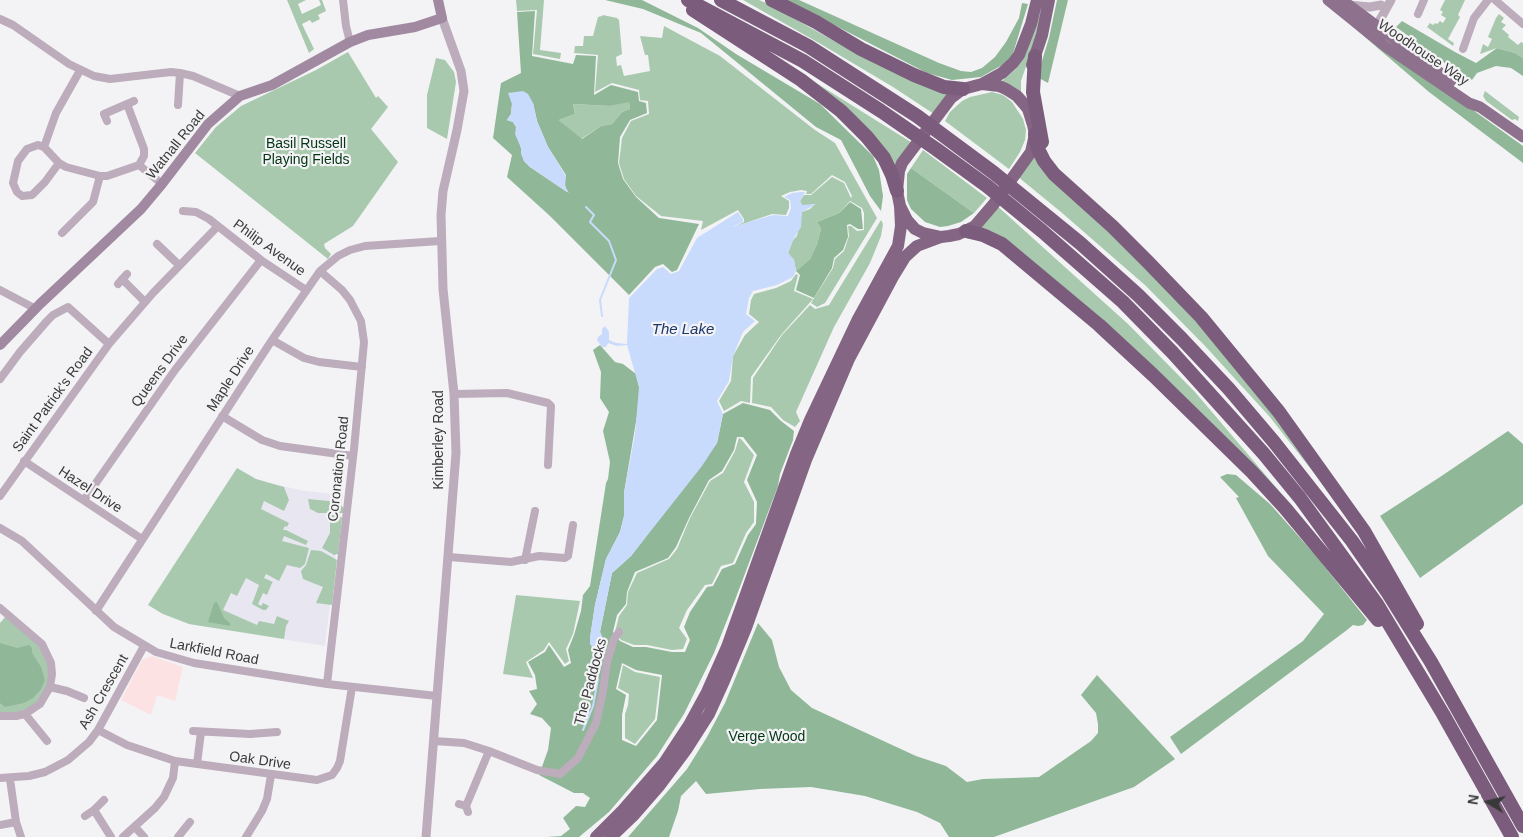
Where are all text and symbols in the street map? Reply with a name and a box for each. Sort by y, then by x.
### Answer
street label: Woodhouse Way [1374,16,1472,90]
street label: Watnall Road [143,107,209,183]
park label: Basil Russell Playing Fields [262,136,350,168]
street label: Philip Avenue [230,216,308,280]
water label: The Lake [652,321,714,339]
street label: Queens Drive [128,331,192,411]
street label: Maple Drive [204,343,258,415]
street label: Saint Patrick's Road [9,344,97,456]
street label: Kimberley Road [431,390,447,490]
street label: Coronation Road [325,415,353,523]
street label: Hazel Drive [55,463,125,517]
street label: Larkfield Road [168,635,260,669]
street label: The Paddocks [571,637,611,727]
street label: Ash Crescent [76,651,132,733]
park label: Verge Wood [729,729,805,745]
street label: Oak Drive [228,748,292,774]
north arrow [1463,777,1513,827]
text: N [1464,793,1482,806]

